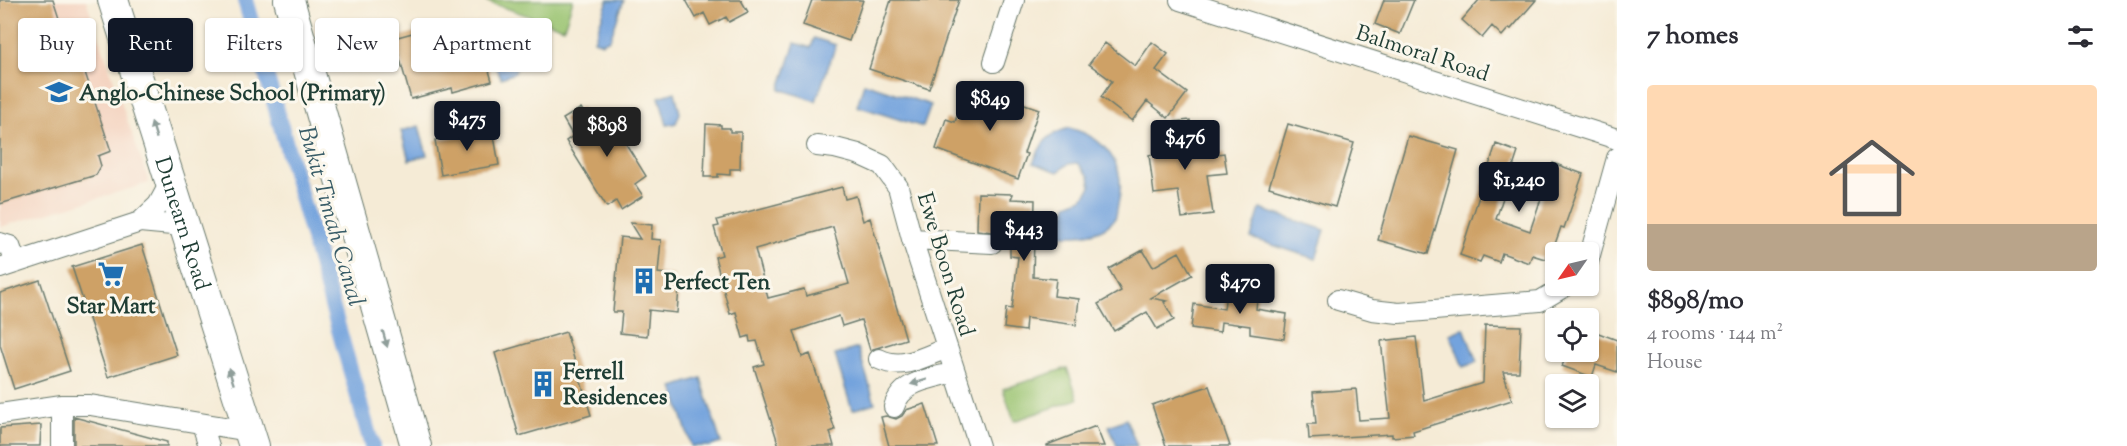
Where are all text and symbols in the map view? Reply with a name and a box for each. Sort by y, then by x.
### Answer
chip: Buy [18,18,96,72]
chip: Rent [108,18,193,72]
chip: Filters [205,18,303,72]
chip: New [315,18,399,72]
chip: Apartment [411,18,552,72]
street label: Balmoral Road [1351,18,1493,92]
text: 7 homes [1647,18,1738,55]
icon: filters [2064,20,2097,53]
school or university icon: Anglo-Chinese School (Primary) [44,77,74,107]
place label: Anglo-Chinese School (Primary) [79,79,386,111]
pin: $849 [954,81,1026,132]
text: $849 [970,86,1010,115]
pin: $475 [431,101,503,152]
text: $475 [448,106,486,135]
pin: $898 [571,107,643,158]
text: $898 [587,112,627,141]
pin: $476 [1149,120,1221,171]
one-way arrow [149,121,158,139]
water label: Bukit Timah Canal [288,123,372,311]
icon: home [1818,124,1926,232]
text: $476 [1165,125,1205,154]
street label: Dunearn Road [145,153,217,295]
pin: $1,240 [1470,162,1568,213]
text: $1,240 [1493,167,1545,196]
street label: Ewe Boon Road [907,189,981,341]
pin: $443 [988,211,1060,262]
text: $443 [1005,216,1043,245]
north arrow [1545,242,1599,296]
map controls [1545,242,1599,428]
supermarket icon: Star Mart [96,259,126,289]
pin: $470 [1204,264,1276,315]
building icon: Perfect Ten [629,266,659,296]
place label: Perfect Ten [664,268,770,300]
text: $470 [1220,269,1260,298]
text: $898/mo [1647,283,1744,320]
place label: Star Mart [66,292,156,324]
button: locate [1545,308,1599,362]
text: 4 rooms · 144 m² [1647,320,1783,349]
one-way arrow [381,330,390,348]
text: House [1647,349,1702,378]
place label: Ferrell Residences [563,358,668,415]
one-way arrow [226,367,236,385]
building icon: Ferrell Residences [528,369,558,399]
button: layers [1545,374,1599,428]
one-way arrow [910,378,928,388]

